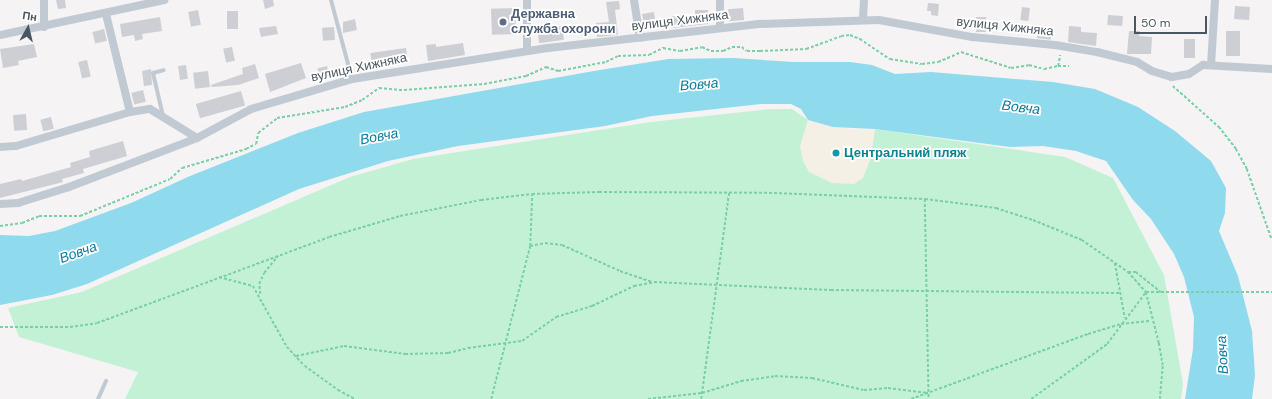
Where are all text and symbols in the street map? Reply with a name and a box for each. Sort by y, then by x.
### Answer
place label: Державна служба охорони [511,7,615,38]
street label: вулиця Хижняка [631,7,729,35]
north arrow [8,8,48,48]
text: Пн [21,8,38,24]
scale bar [1136,8,1209,34]
street label: вулиця Хижняка [956,14,1054,40]
text: 50 m [1141,15,1170,31]
marker: Державна служба охорони [498,17,508,27]
street label: вулиця Хижняка [310,50,408,86]
water label: Вовча [679,74,719,94]
water label: Вовча [1001,96,1041,118]
water label: Вовча [358,124,400,148]
place label: Центральний пляж [844,145,966,161]
marker: Центральний пляж [831,148,841,158]
water label: Вовча [57,237,99,267]
water label: Вовча [1213,335,1231,375]

